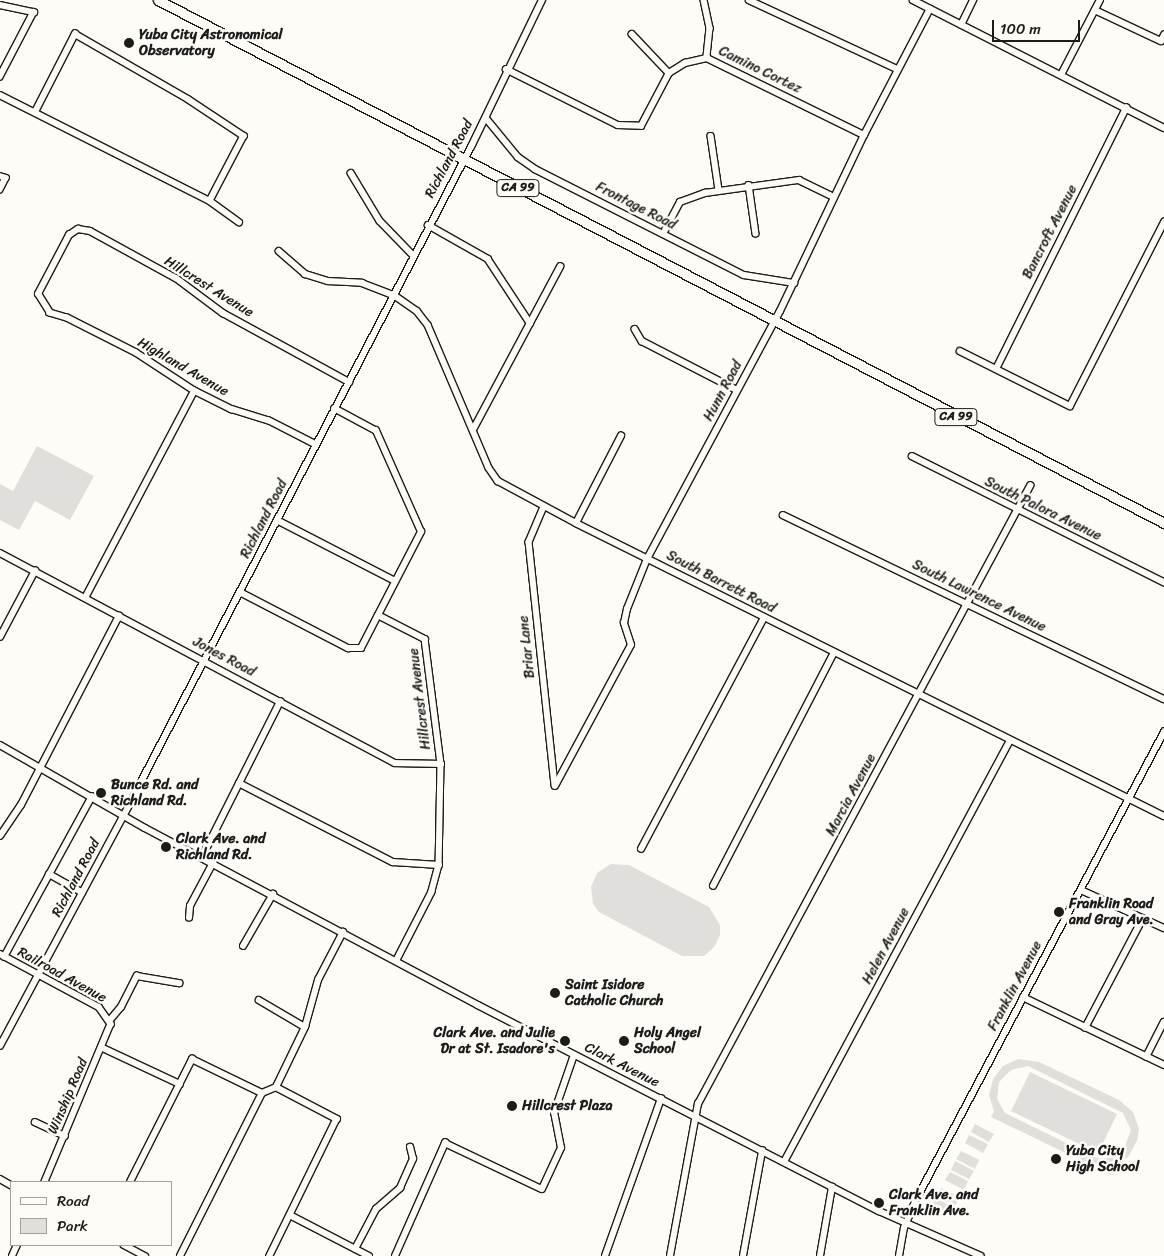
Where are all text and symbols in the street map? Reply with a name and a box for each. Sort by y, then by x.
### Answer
scale bar [994,10,1082,42]
text: 100 m [1000,16,1041,42]
place label: Yuba City Astronomical Observatory [139,27,283,59]
marker: Yuba City Astronomical Observatory [123,37,135,49]
street label: Camino Cortez [716,43,804,97]
street label: Richland Road [421,117,477,201]
road number: CA 99 [496,178,540,198]
street label: Frontage Road [593,179,679,233]
street label: Bancroft Avenue [1019,182,1081,282]
street label: Hillcrest Avenue [161,253,257,321]
street label: Highland Avenue [134,334,232,400]
street label: Hunn Road [700,358,746,424]
road number: CA 99 [934,408,978,427]
street label: South Palora Avenue [982,473,1104,545]
street label: Richland Road [237,477,291,561]
street label: South Barrett Road [664,547,778,617]
street label: South Lawrence Avenue [910,556,1048,636]
street label: Briar Lane [515,615,539,679]
street label: Jones Road [190,634,258,680]
street label: Hillcrest Avenue [405,647,435,751]
street label: Marcia Avenue [822,751,880,839]
place label: Bunce Rd. and Richland Rd. [111,777,198,810]
marker: Bunce Rd. and Richland Rd. [95,787,107,799]
place label: Clark Ave. and Richland Rd. [176,831,265,864]
street label: Richland Road [48,836,104,920]
marker: Clark Ave. and Richland Rd. [160,841,172,853]
place label: Franklin Road and Gray Ave. [1069,896,1154,929]
street label: Helen Avenue [859,905,913,987]
marker: Franklin Road and Gray Ave. [1053,906,1065,918]
street label: Franklin Avenue [984,938,1046,1034]
street label: Railroad Avenue [15,944,109,1006]
place label: Saint Isidore Catholic Church [565,977,663,1010]
marker: Saint Isidore Catholic Church [549,987,561,999]
place label: Clark Ave. and Julie Dr at St. Isadore's [433,1025,555,1058]
place label: Holy Angel School [634,1025,701,1058]
marker: Clark Ave. and Julie Dr at St. Isadore's [559,1035,571,1047]
marker: Holy Angel School [618,1035,630,1047]
street label: Clark Avenue [582,1039,662,1091]
street label: Winship Road [44,1055,92,1137]
place label: Hillcrest Plaza [522,1098,613,1114]
marker: Hillcrest Plaza [506,1100,518,1112]
place label: Yuba City High School [1066,1143,1139,1176]
marker: Yuba City High School [1050,1153,1062,1165]
legend [10,1181,172,1246]
place label: Clark Ave. and Franklin Ave. [889,1187,978,1220]
text: Road [57,1188,89,1214]
marker: Clark Ave. and Franklin Ave. [873,1197,885,1209]
text: Park [57,1213,88,1239]

